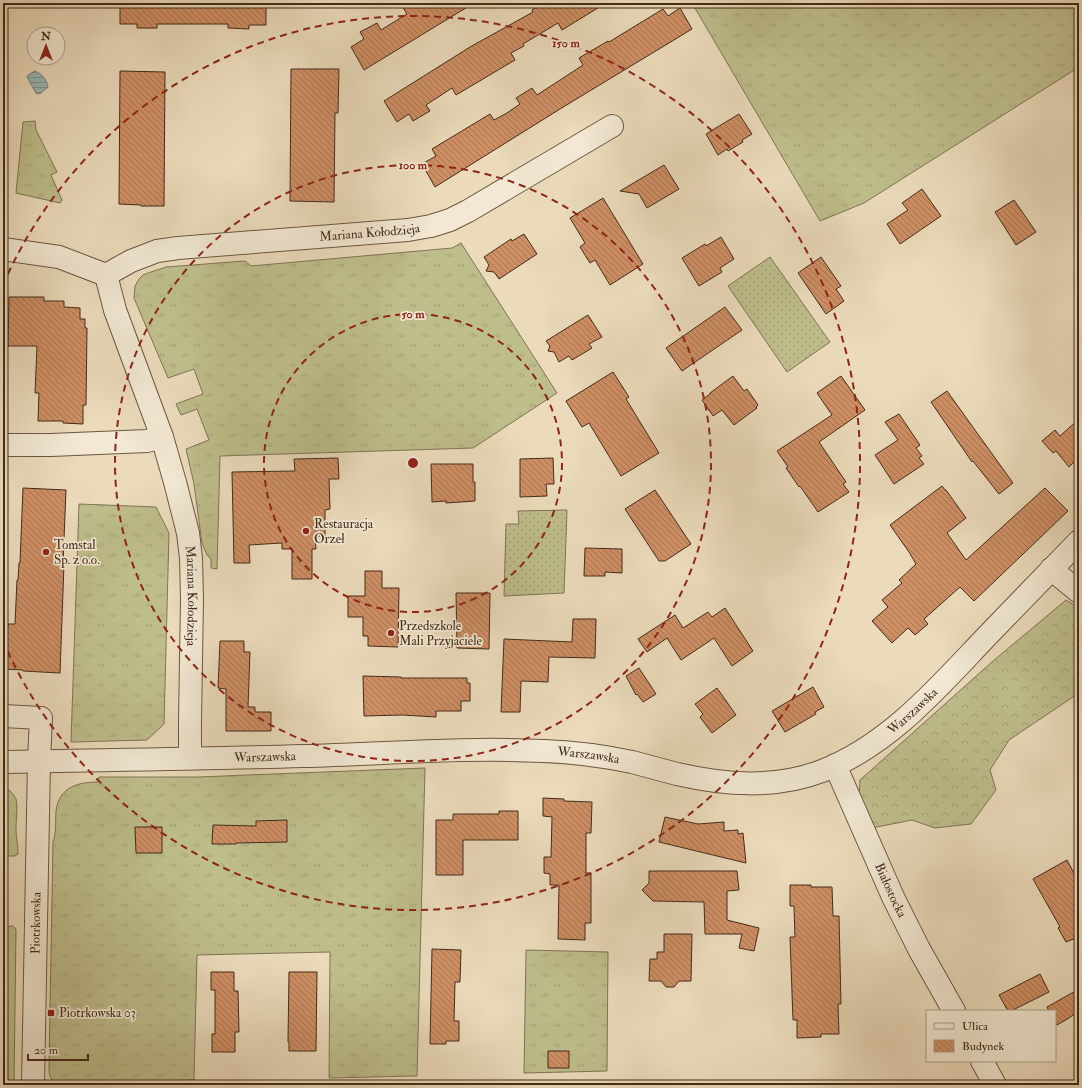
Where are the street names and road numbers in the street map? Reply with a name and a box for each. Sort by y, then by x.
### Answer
street label: Mariana Kołodzieja [319,220,422,245]
street label: Mariana Kołodzieja [182,544,200,647]
street label: Warszawska [883,684,942,739]
street label: Warszawska [556,744,621,767]
street label: Warszawska [233,748,297,766]
street label: Białostocka [871,860,910,921]
street label: Piotrkowska [27,891,45,954]

